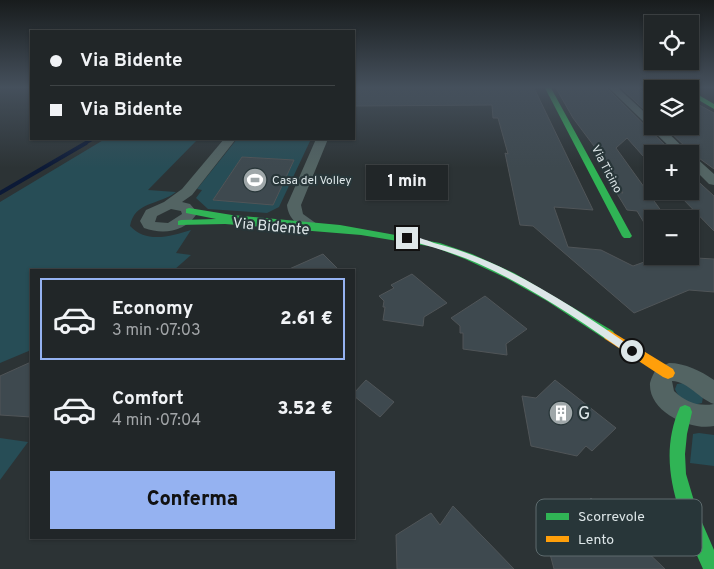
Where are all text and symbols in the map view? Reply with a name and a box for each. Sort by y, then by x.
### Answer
map controls [644,15,699,265]
button: locate [644,15,699,70]
text: Via Bidente [80,49,183,73]
button: layers [644,80,699,135]
text: Via Bidente [80,98,183,122]
street label: Via Ticino [587,143,626,197]
button: + [644,145,699,200]
callout: 1 min [366,166,448,200]
sports icon: Casa del Volley [242,167,268,193]
text: 1 min [387,172,427,192]
place label: Casa del Volley [272,173,352,189]
button: − [644,210,699,265]
street label: Via Bidente [232,215,310,240]
route end [396,227,418,249]
icon: car [52,297,97,342]
text: Economy [112,297,193,321]
text: 2.61 € [280,307,333,331]
text: 3 min · 07:03 [112,321,201,341]
route start [621,340,643,362]
icon: car [52,387,97,432]
text: Comfort [112,387,184,411]
text: 3.52 € [277,397,333,421]
building icon: G [548,400,574,426]
place label: G [578,403,590,426]
text: 4 min · 07:04 [112,411,201,431]
button: Conferma [50,471,335,529]
legend [536,499,702,556]
text: Scorrevole [578,509,645,526]
text: Lento [578,532,614,549]

